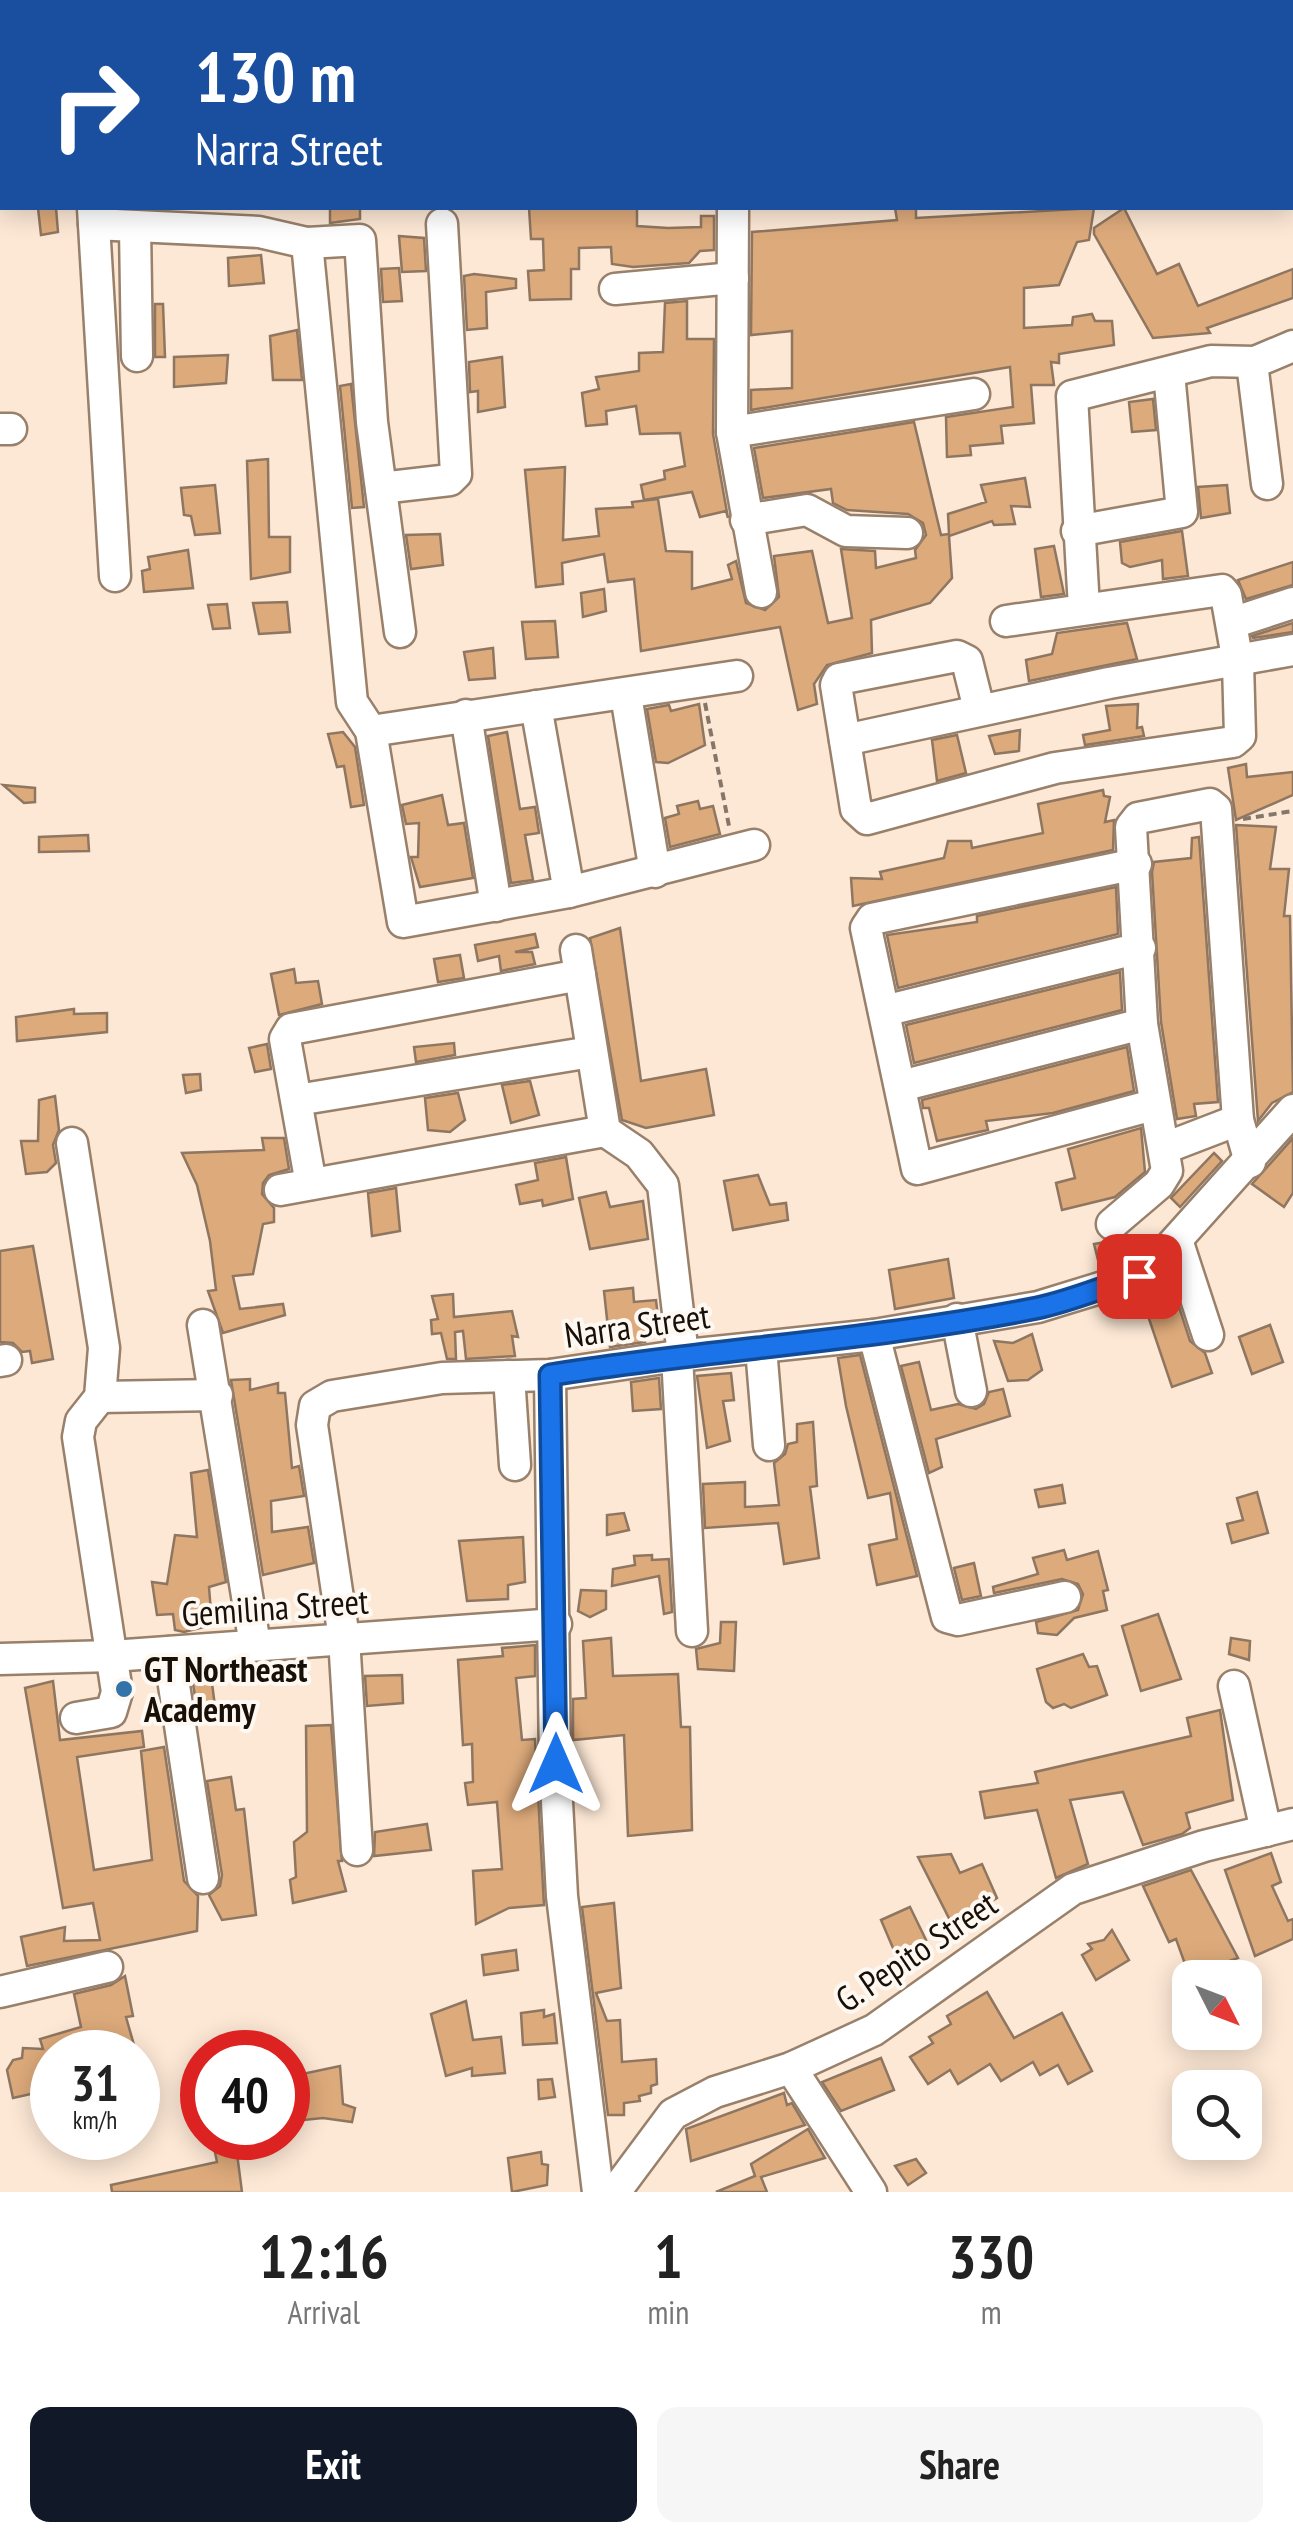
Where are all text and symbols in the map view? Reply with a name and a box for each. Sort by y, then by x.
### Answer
text: 130 m [195,31,356,121]
icon: right [30,40,160,170]
text: Narra Street [195,119,383,177]
pin [1097,1234,1182,1319]
icon: arrive [1112,1249,1167,1304]
street label: Narra Street [562,1292,713,1358]
street label: Gemilina Street [180,1578,370,1636]
place label: GT Northeast Academy [143,1646,308,1732]
marker: GT Northeast Academy [113,1678,135,1700]
position arrow [504,1712,608,1816]
street label: G. Pepito Street [826,1880,1006,2022]
north arrow [1172,1960,1262,2050]
map controls [1172,1960,1262,2160]
speed limit sign: 40 [180,2030,310,2160]
text: 31 [71,2050,119,2115]
button: search [1172,2070,1262,2160]
text: km/h [73,2104,117,2136]
text: 12:16 [259,2217,389,2295]
text: 1 [654,2217,683,2295]
text: 330 [948,2217,1034,2295]
text: Arrival [288,2291,360,2333]
text: min [647,2291,689,2333]
text: m [981,2291,1002,2333]
button: Exit [30,2407,637,2522]
button: Share [657,2407,1263,2522]

